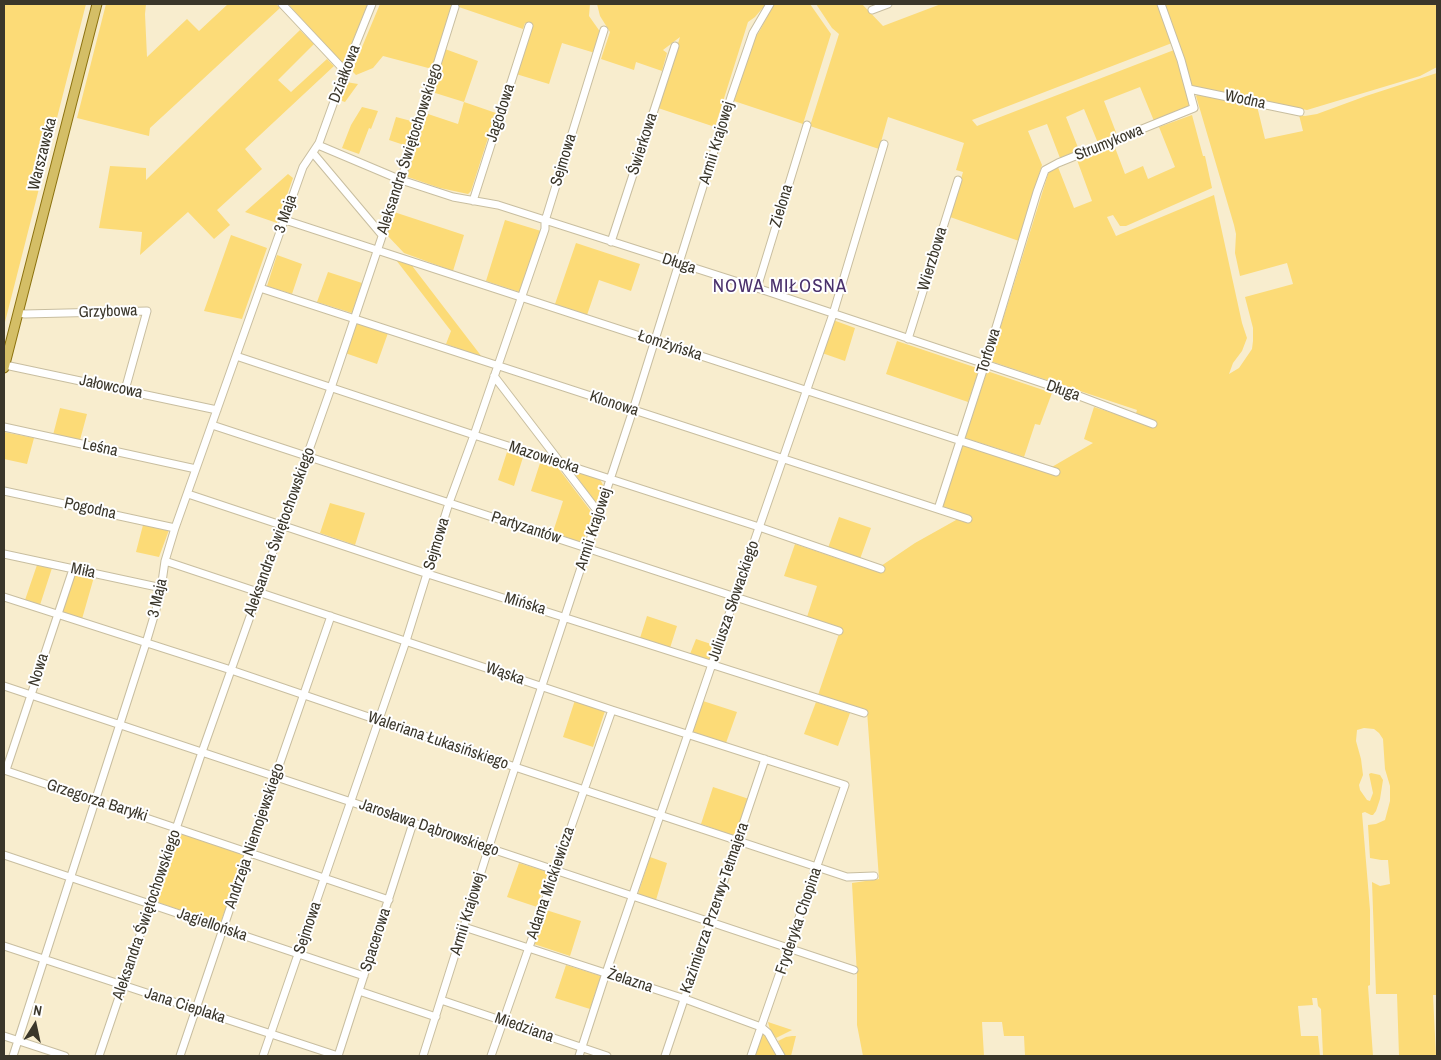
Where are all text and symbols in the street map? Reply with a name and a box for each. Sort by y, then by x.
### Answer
street label: Działkowa [325,42,365,106]
street label: Aleksandra Świętochowskiego [373,61,447,237]
street label: Jagodowa [483,82,519,144]
street label: Wodna [1223,86,1267,114]
street label: Armii Krajowej [695,99,739,187]
street label: Świerkowa [624,111,662,177]
street label: Warszawska [25,116,61,192]
street label: Strumykowa [1072,121,1146,165]
street label: Sejmowa [547,131,581,189]
street label: Zielona [766,182,798,230]
street label: 3 Maja [271,192,301,236]
street label: Wierzbowa [914,225,952,293]
street label: Długa [660,250,698,278]
district label: NOWA MIŁOSNA [711,276,849,298]
street label: Grzybowa [78,301,138,323]
street label: Torfowa [973,326,1005,376]
street label: Łomżyńska [635,327,705,365]
street label: Jałowcowa [78,371,144,403]
street label: Długa [1044,376,1082,406]
street label: Klonowa [587,387,641,421]
street label: Leśna [81,435,119,461]
street label: Mazowiecka [506,438,582,478]
street label: Aleksandra Świętochowskiego [240,445,320,619]
street label: Armii Krajowej [572,485,616,573]
street label: Pogodna [62,494,118,524]
street label: Partyzantów [489,508,563,548]
street label: Sejmowa [420,515,454,573]
street label: Juliusza Słowackiego [704,538,764,664]
street label: Miła [69,559,97,583]
street label: 3 Maja [144,577,172,619]
street label: Mińska [502,589,548,619]
street label: Nowa [25,651,53,689]
street label: Wąska [483,658,527,690]
street label: Waleriana Łukasińskiego [365,708,511,774]
street label: Andrzeja Niemojewskiego [221,761,289,911]
street label: Grzegorza Baryłki [44,776,150,826]
street label: Jarosława Dąbrowskiego [357,795,501,861]
street label: Kazimierza Przerwy-Tetmajera [677,820,753,996]
street label: Adama Mickiewicza [523,824,579,942]
street label: Aleksandra Świętochowskiego [109,827,185,1003]
street label: Fryderyka Chopina [772,865,826,977]
street label: Armii Krajowej [446,870,490,958]
street label: Sejmowa [290,899,326,957]
street label: Jagiellońska [174,904,250,946]
street label: Spacerowa [357,906,395,974]
street label: Żelazna [605,965,655,997]
street label: Jana Cieplaka [142,984,228,1028]
north arrow [10,1000,60,1050]
text: N [32,1001,43,1020]
street label: Miedziana [492,1009,556,1047]

